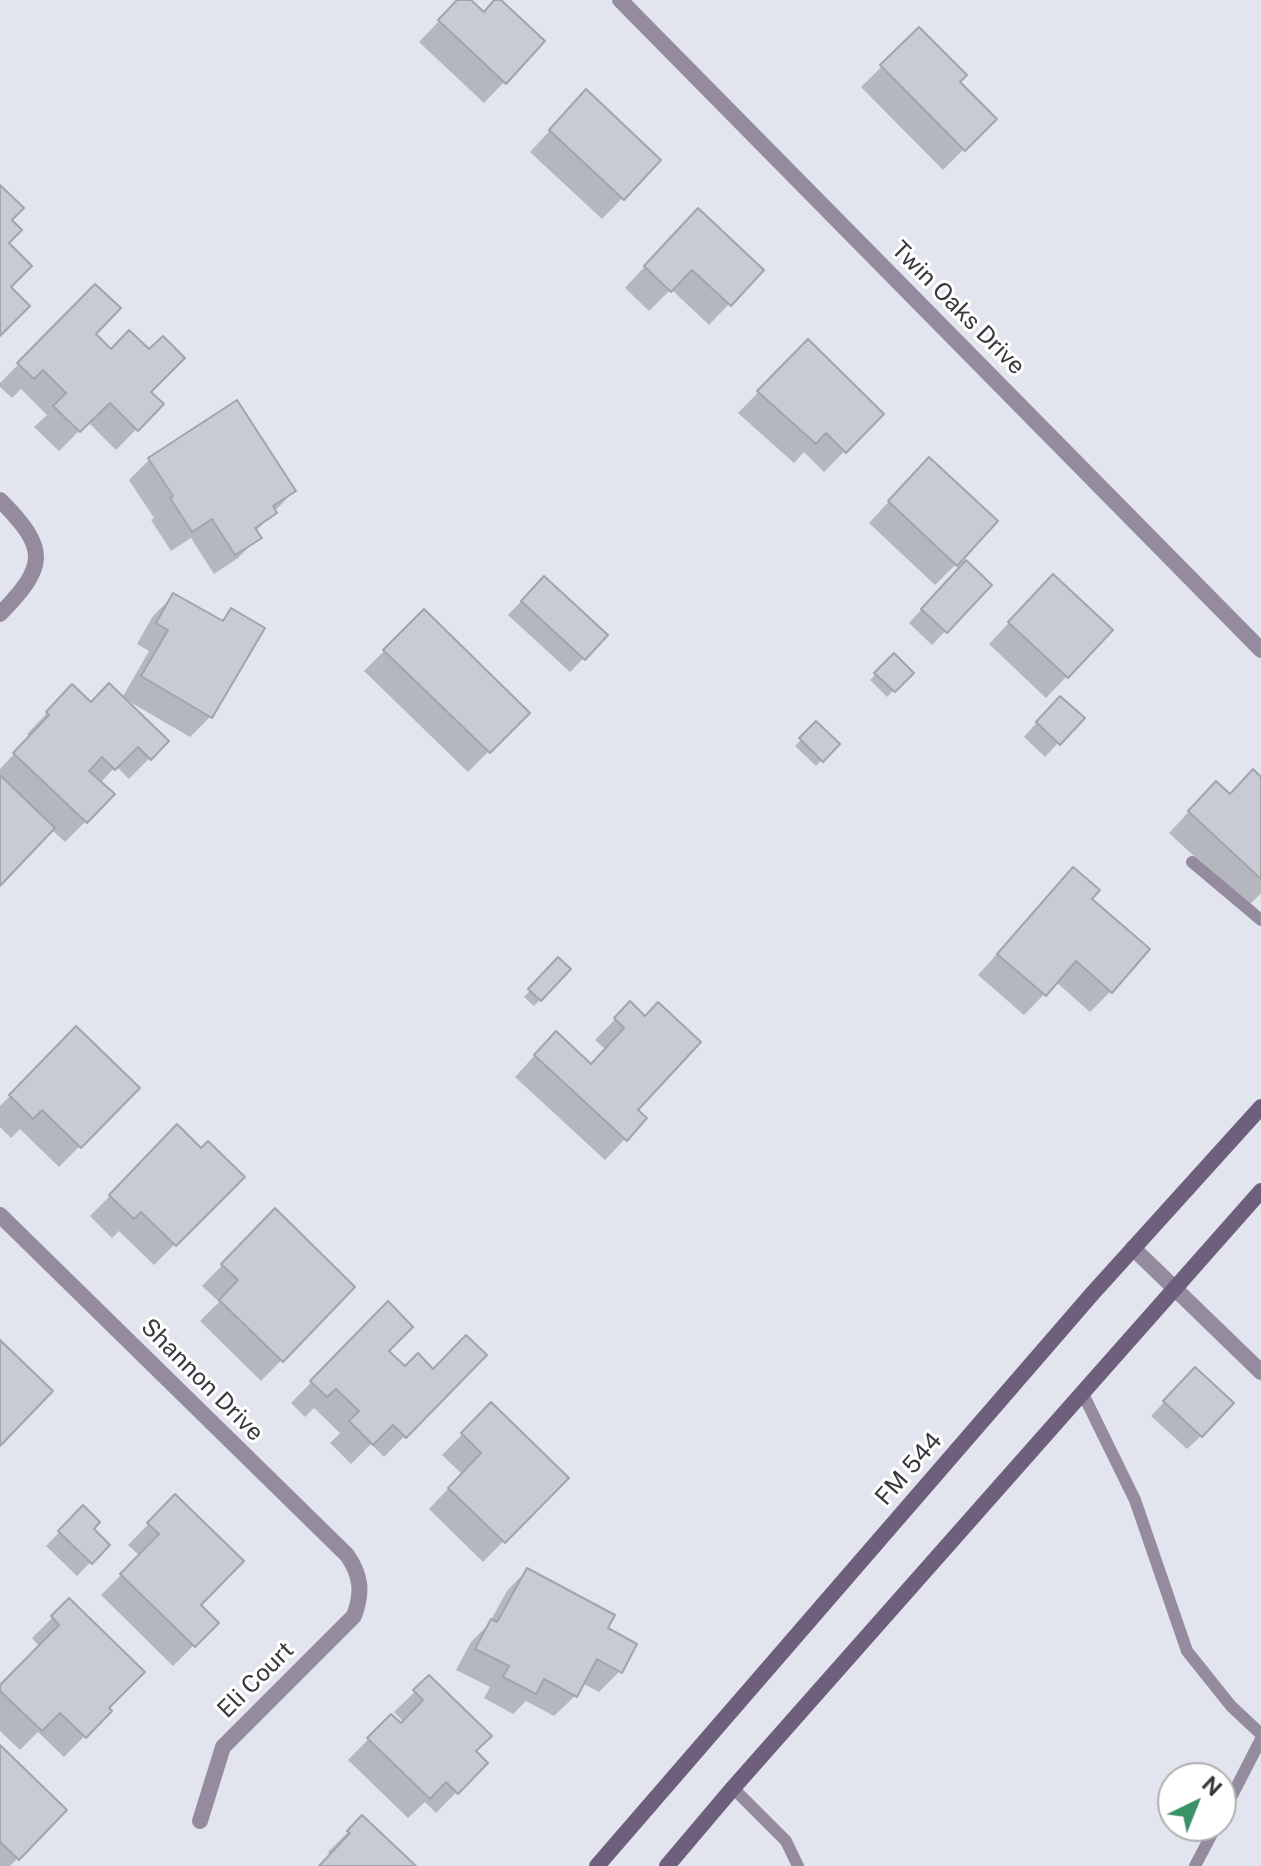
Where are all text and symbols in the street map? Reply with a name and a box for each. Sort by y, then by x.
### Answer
street label: Twin Oaks Drive [885,235,1031,381]
street label: Shannon Drive [135,1313,269,1447]
street label: FM 544 [870,1427,948,1511]
street label: Eli Court [212,1636,300,1724]
north arrow [1157,1762,1237,1842]
text: N [1197,1771,1227,1801]

